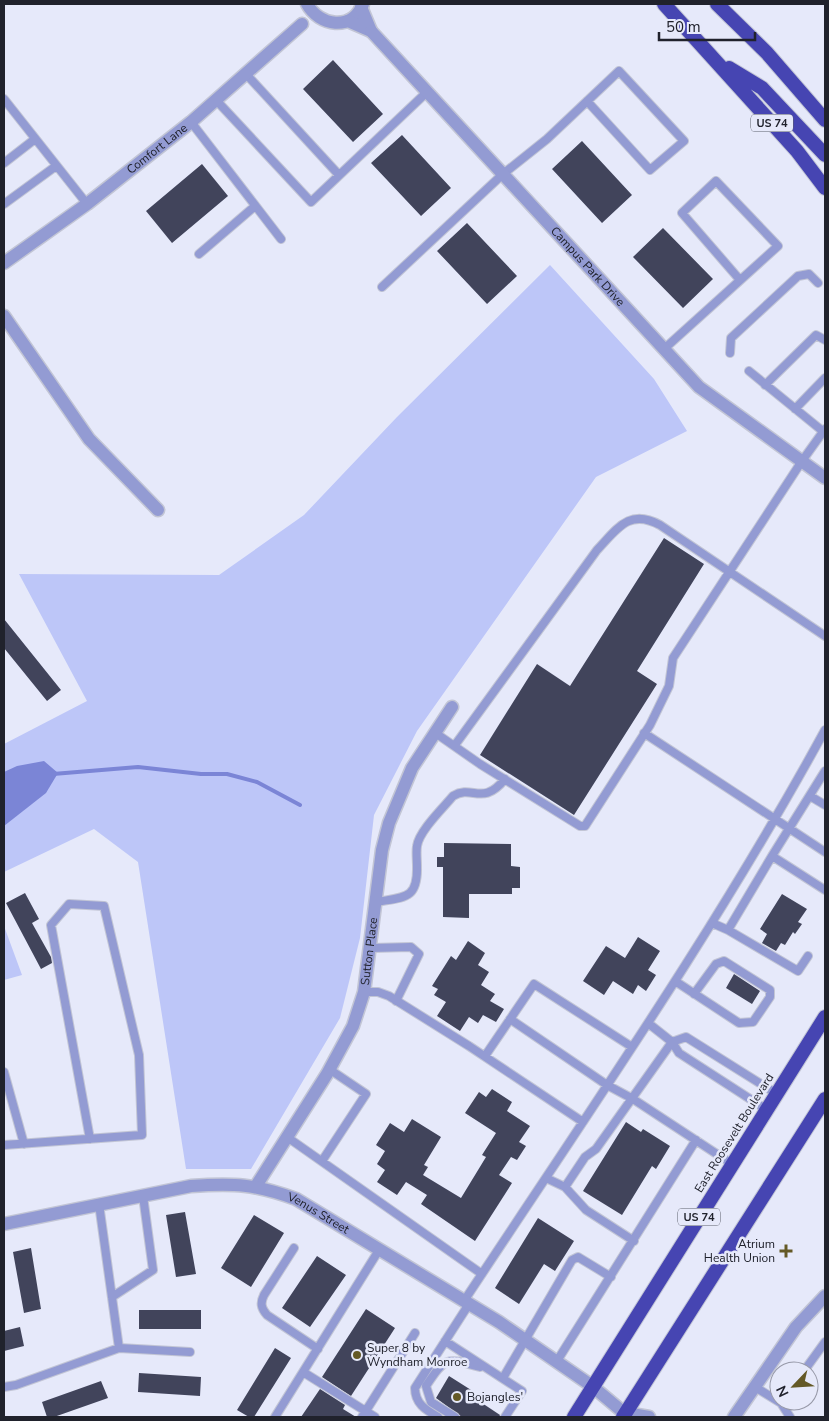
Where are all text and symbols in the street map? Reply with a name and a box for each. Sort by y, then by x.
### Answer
scale bar [659,10,755,42]
text: 50 m [666,17,701,37]
road number: US 74 [751,115,793,132]
street label: Comfort Lane [123,120,191,178]
street label: Campus Park Drive [547,223,629,310]
street label: Sutton Place [357,916,381,986]
street label: East Roosevelt Boulevard [691,1070,777,1196]
street label: Venus Street [284,1188,353,1238]
road number: US 74 [678,1208,720,1226]
place label: Atrium Health Union [704,1236,775,1266]
marker: Atrium Health Union [779,1244,793,1258]
place label: Super 8 by Wyndham Monroe [367,1340,467,1370]
marker: Super 8 by Wyndham Monroe [351,1349,363,1361]
north arrow [769,1361,819,1411]
text: N [772,1383,793,1400]
place label: Bojangles' [467,1389,523,1405]
marker: Bojangles' [451,1391,463,1403]

